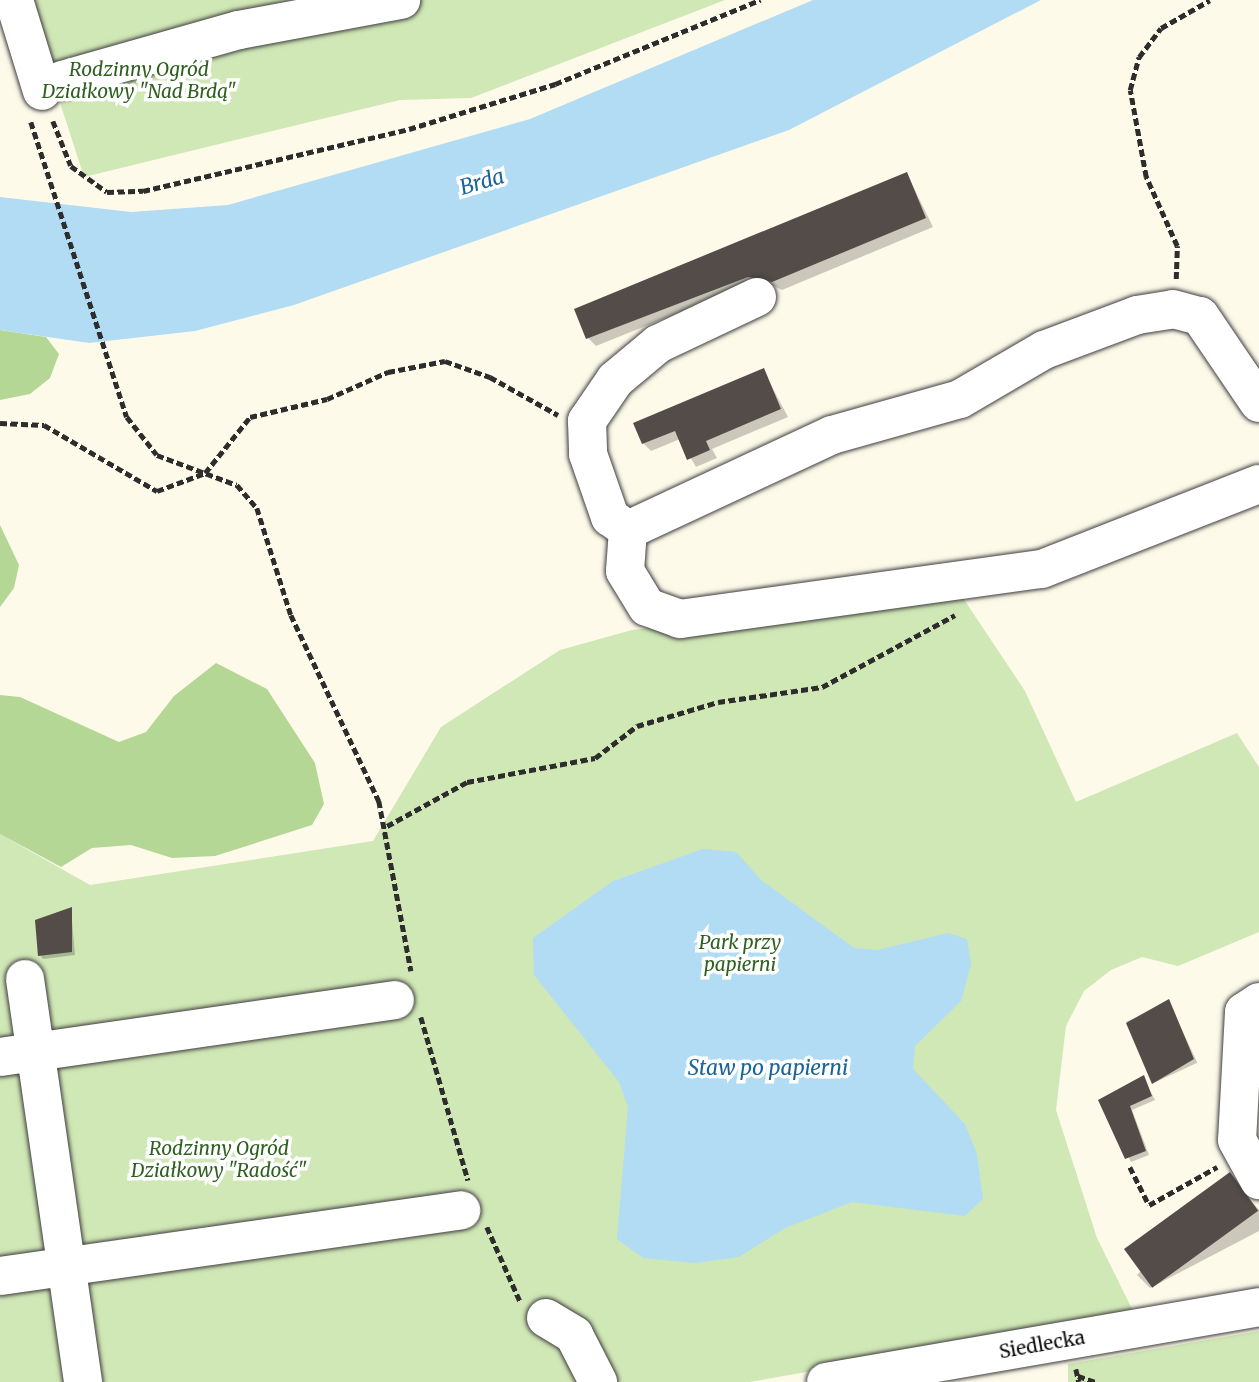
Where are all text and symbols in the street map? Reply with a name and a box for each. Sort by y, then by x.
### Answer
park label: Rodzinny Ogród Działkowy "Nad Brdą" [42,59,236,103]
water label: Brda [457,164,507,200]
park label: Park przy papierni [699,932,781,976]
water label: Staw po papierni [688,1055,848,1081]
park label: Rodzinny Ogród Działkowy "Radość" [131,1138,307,1182]
street label: Siedlecka [997,1326,1087,1364]

